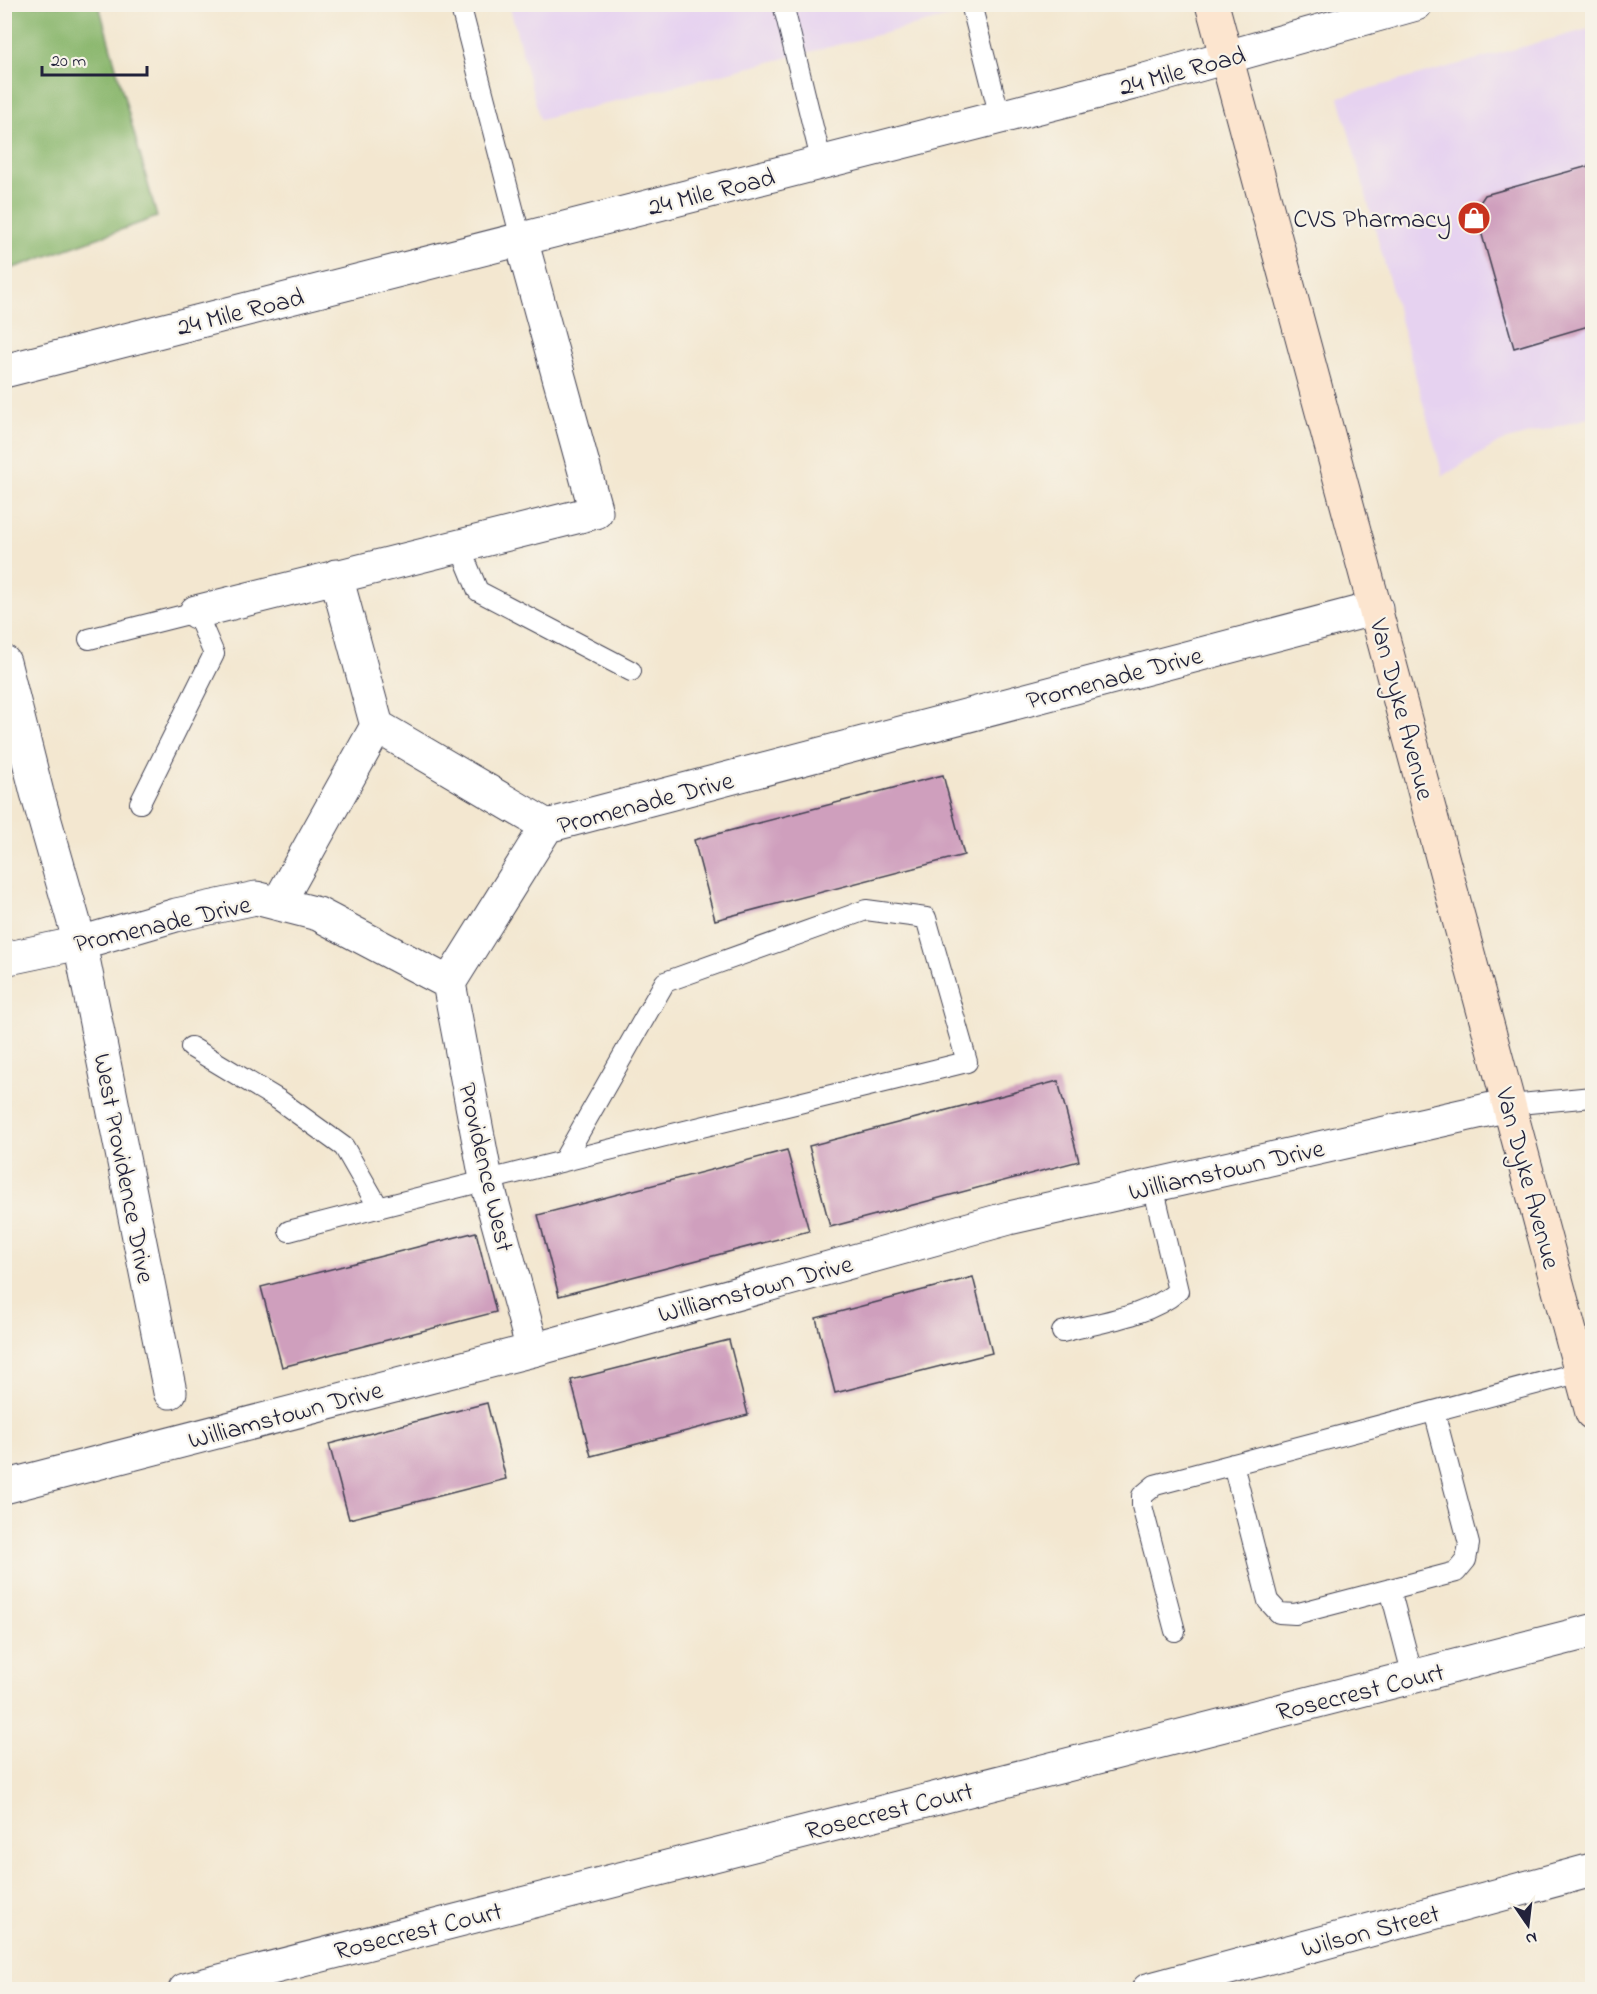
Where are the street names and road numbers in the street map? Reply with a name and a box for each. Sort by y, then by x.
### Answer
street label: 24 Mile Road [1115,38,1251,108]
street label: 24 Mile Road [644,160,780,228]
street label: 24 Mile Road [173,280,309,348]
street label: Van Dyke Avenue [1357,614,1443,805]
street label: Promenade Drive [1023,638,1207,722]
street label: Promenade Drive [554,763,738,847]
street label: Promenade Drive [70,887,255,965]
street label: West Providence Drive [81,1051,163,1287]
street label: Providence West [446,1079,522,1256]
street label: Van Dyke Avenue [1483,1083,1569,1274]
street label: Williamstown Drive [1125,1131,1329,1213]
street label: Williamstown Drive [654,1247,858,1335]
street label: Williamstown Drive [184,1373,388,1461]
street label: Rosecrest Court [1273,1655,1449,1733]
street label: Rosecrest Court [802,1774,978,1852]
street label: Rosecrest Court [331,1894,507,1972]
street label: Wilson Street [1297,1896,1445,1970]

